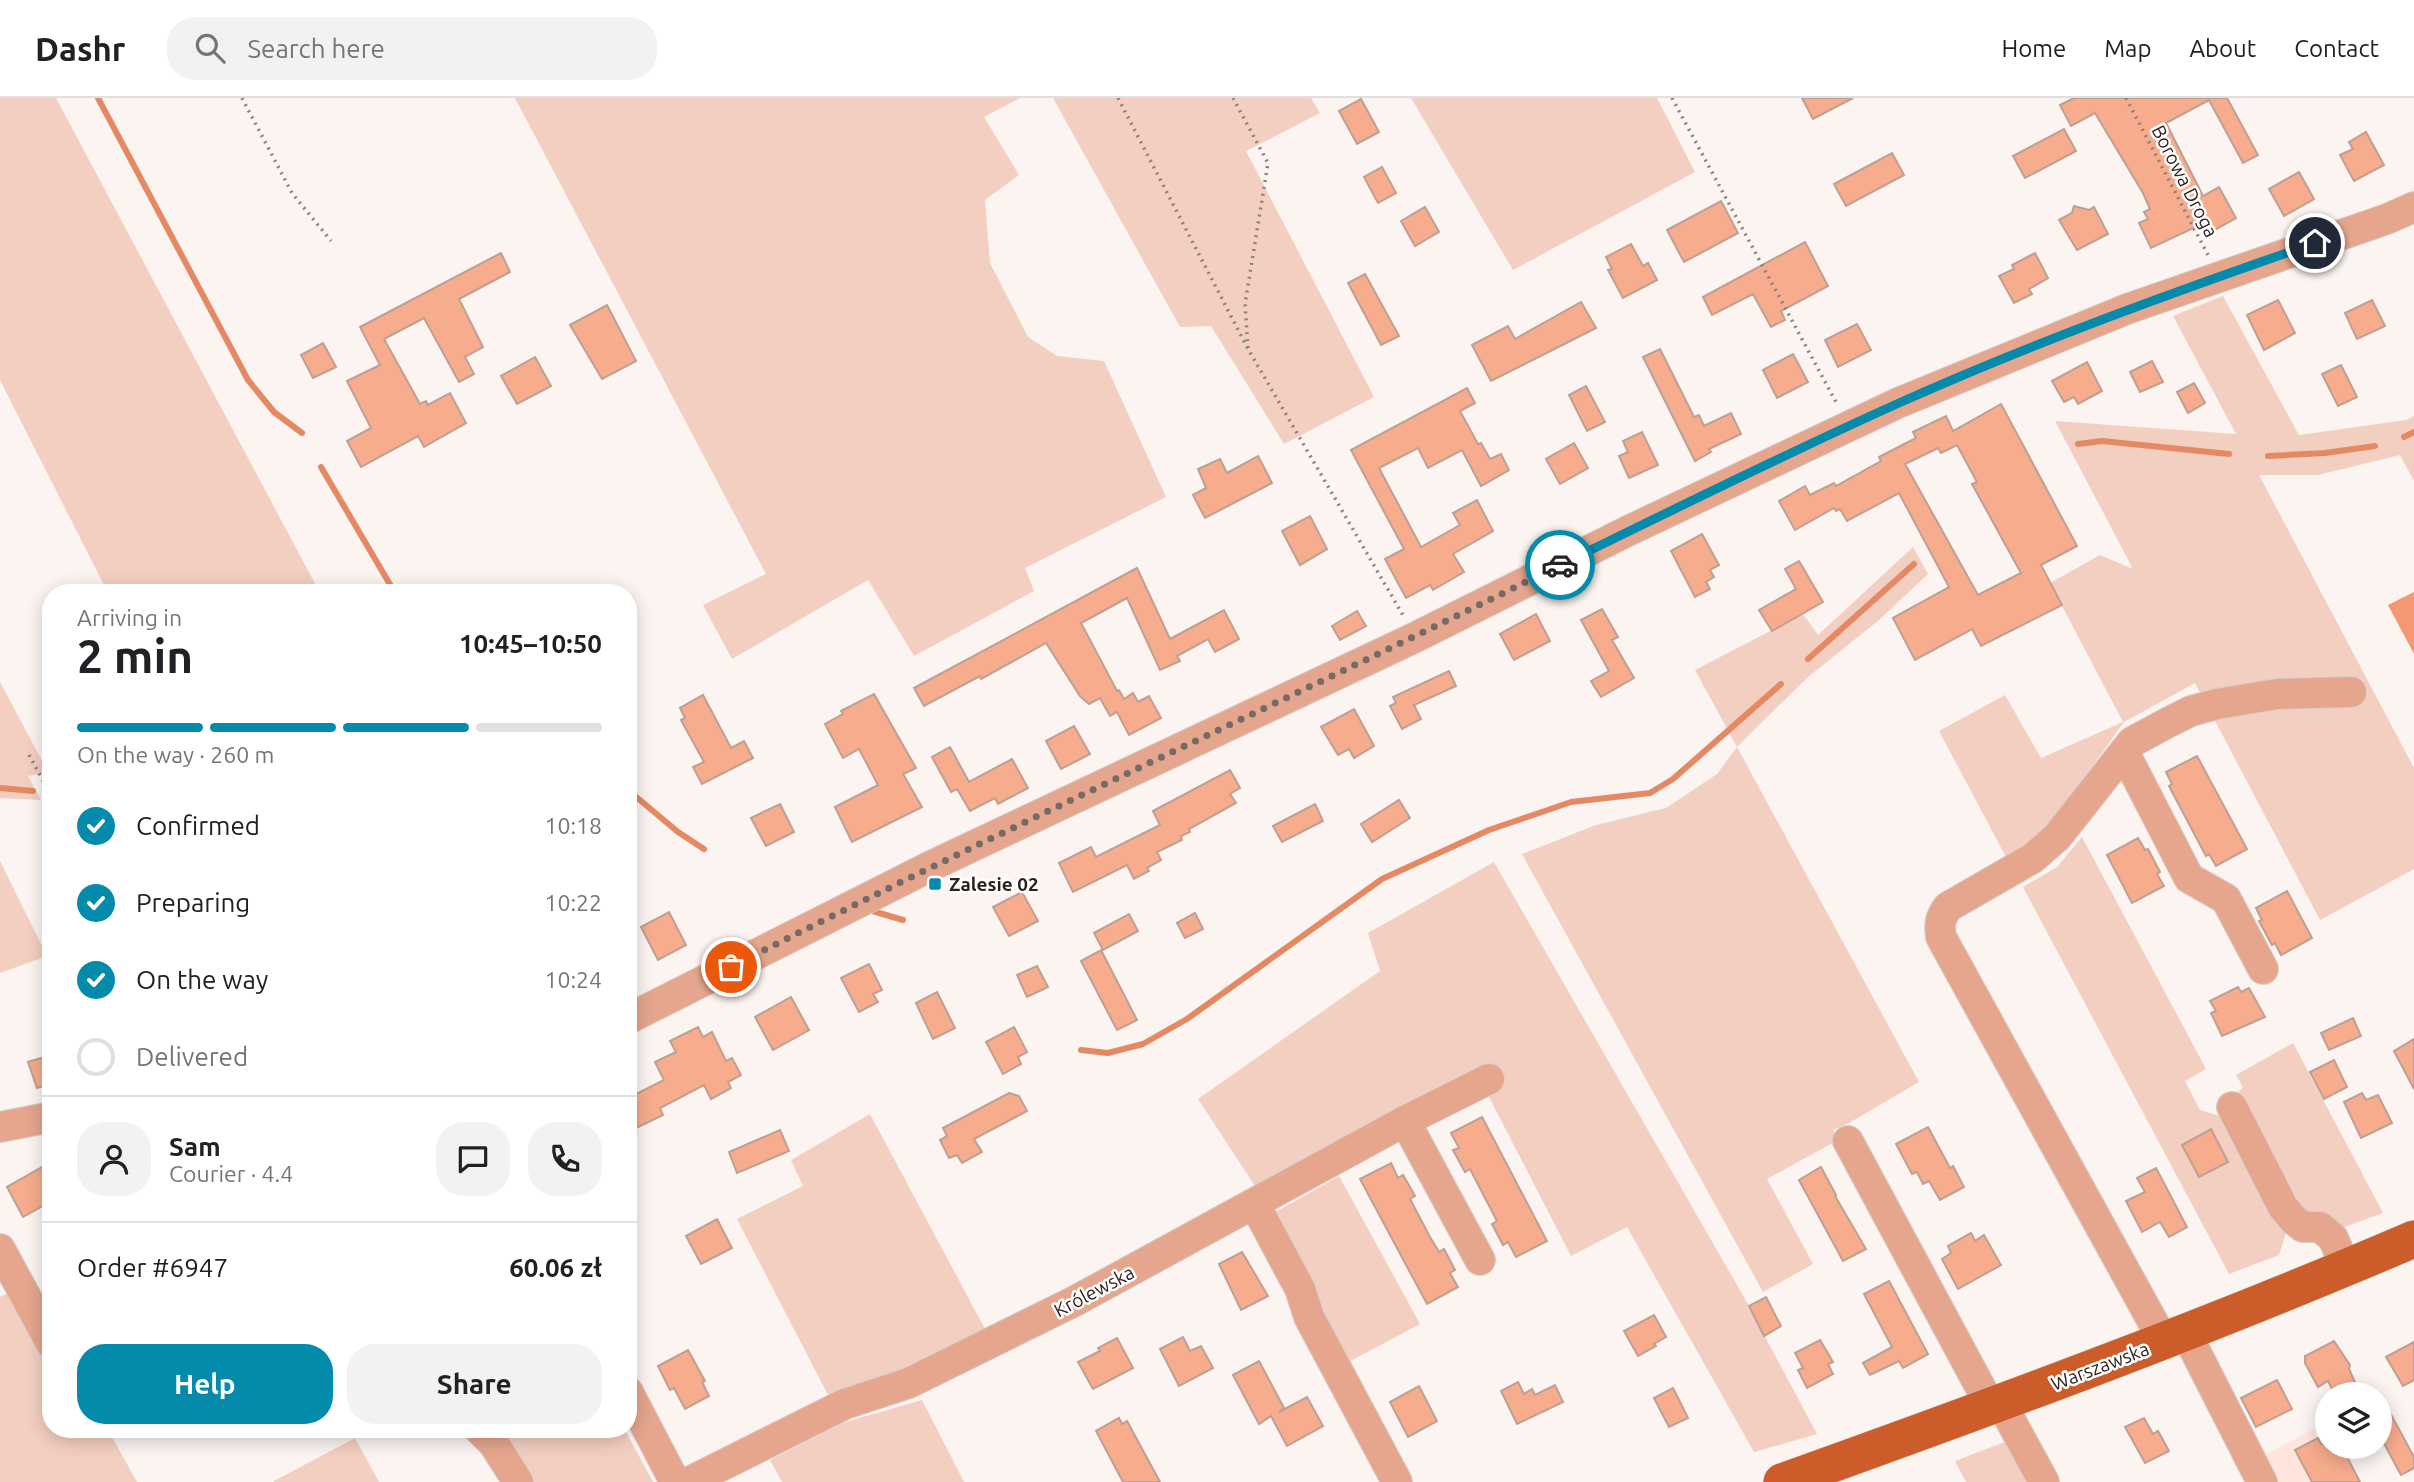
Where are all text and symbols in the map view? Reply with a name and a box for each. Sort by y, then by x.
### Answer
search box [167,17,657,80]
icon: search [191,29,229,67]
text: Dashr [35,30,125,67]
text: Search here [247,34,385,63]
text: Home [2001,35,2066,62]
text: Map [2104,35,2151,62]
text: About [2189,35,2256,62]
text: Contact [2294,35,2379,62]
street label: Borowa Droga [2147,121,2223,241]
pin [2285,213,2345,273]
icon: home [2296,224,2334,262]
courier [1525,530,1595,600]
icon: car [1541,546,1579,584]
text: Arriving in [77,605,182,630]
text: 10:45–10:50 [459,629,602,658]
text: 2 min [77,630,193,682]
text: On the way · 260 m [77,742,274,767]
icon: check [77,807,115,845]
text: Confirmed [136,811,260,840]
text: 10:18 [544,813,602,838]
place label: Zalesie 02 [949,873,1039,895]
marker: Zalesie 02 [927,876,943,892]
icon: check [77,884,115,922]
text: Preparing [136,888,250,917]
text: 10:22 [544,890,602,915]
pin [701,937,761,997]
icon: bag [712,948,750,986]
icon: check [77,961,115,999]
text: On the way [136,965,268,994]
text: 10:24 [544,967,602,992]
text: Delivered [136,1042,248,1071]
button: person [77,1122,151,1196]
button: chat [436,1122,510,1196]
button: phone [528,1122,602,1196]
text: Sam [169,1132,221,1161]
text: Courier · 4.4 [169,1161,293,1186]
text: Order #6947 [77,1253,228,1282]
text: 60.06 zł [509,1253,602,1282]
street label: Królewska [1050,1261,1138,1321]
street label: Warszawska [2048,1337,2152,1395]
button: Help [77,1344,333,1424]
button: Share [347,1344,602,1424]
map controls [2315,1382,2392,1459]
button: layers [2315,1382,2392,1459]

